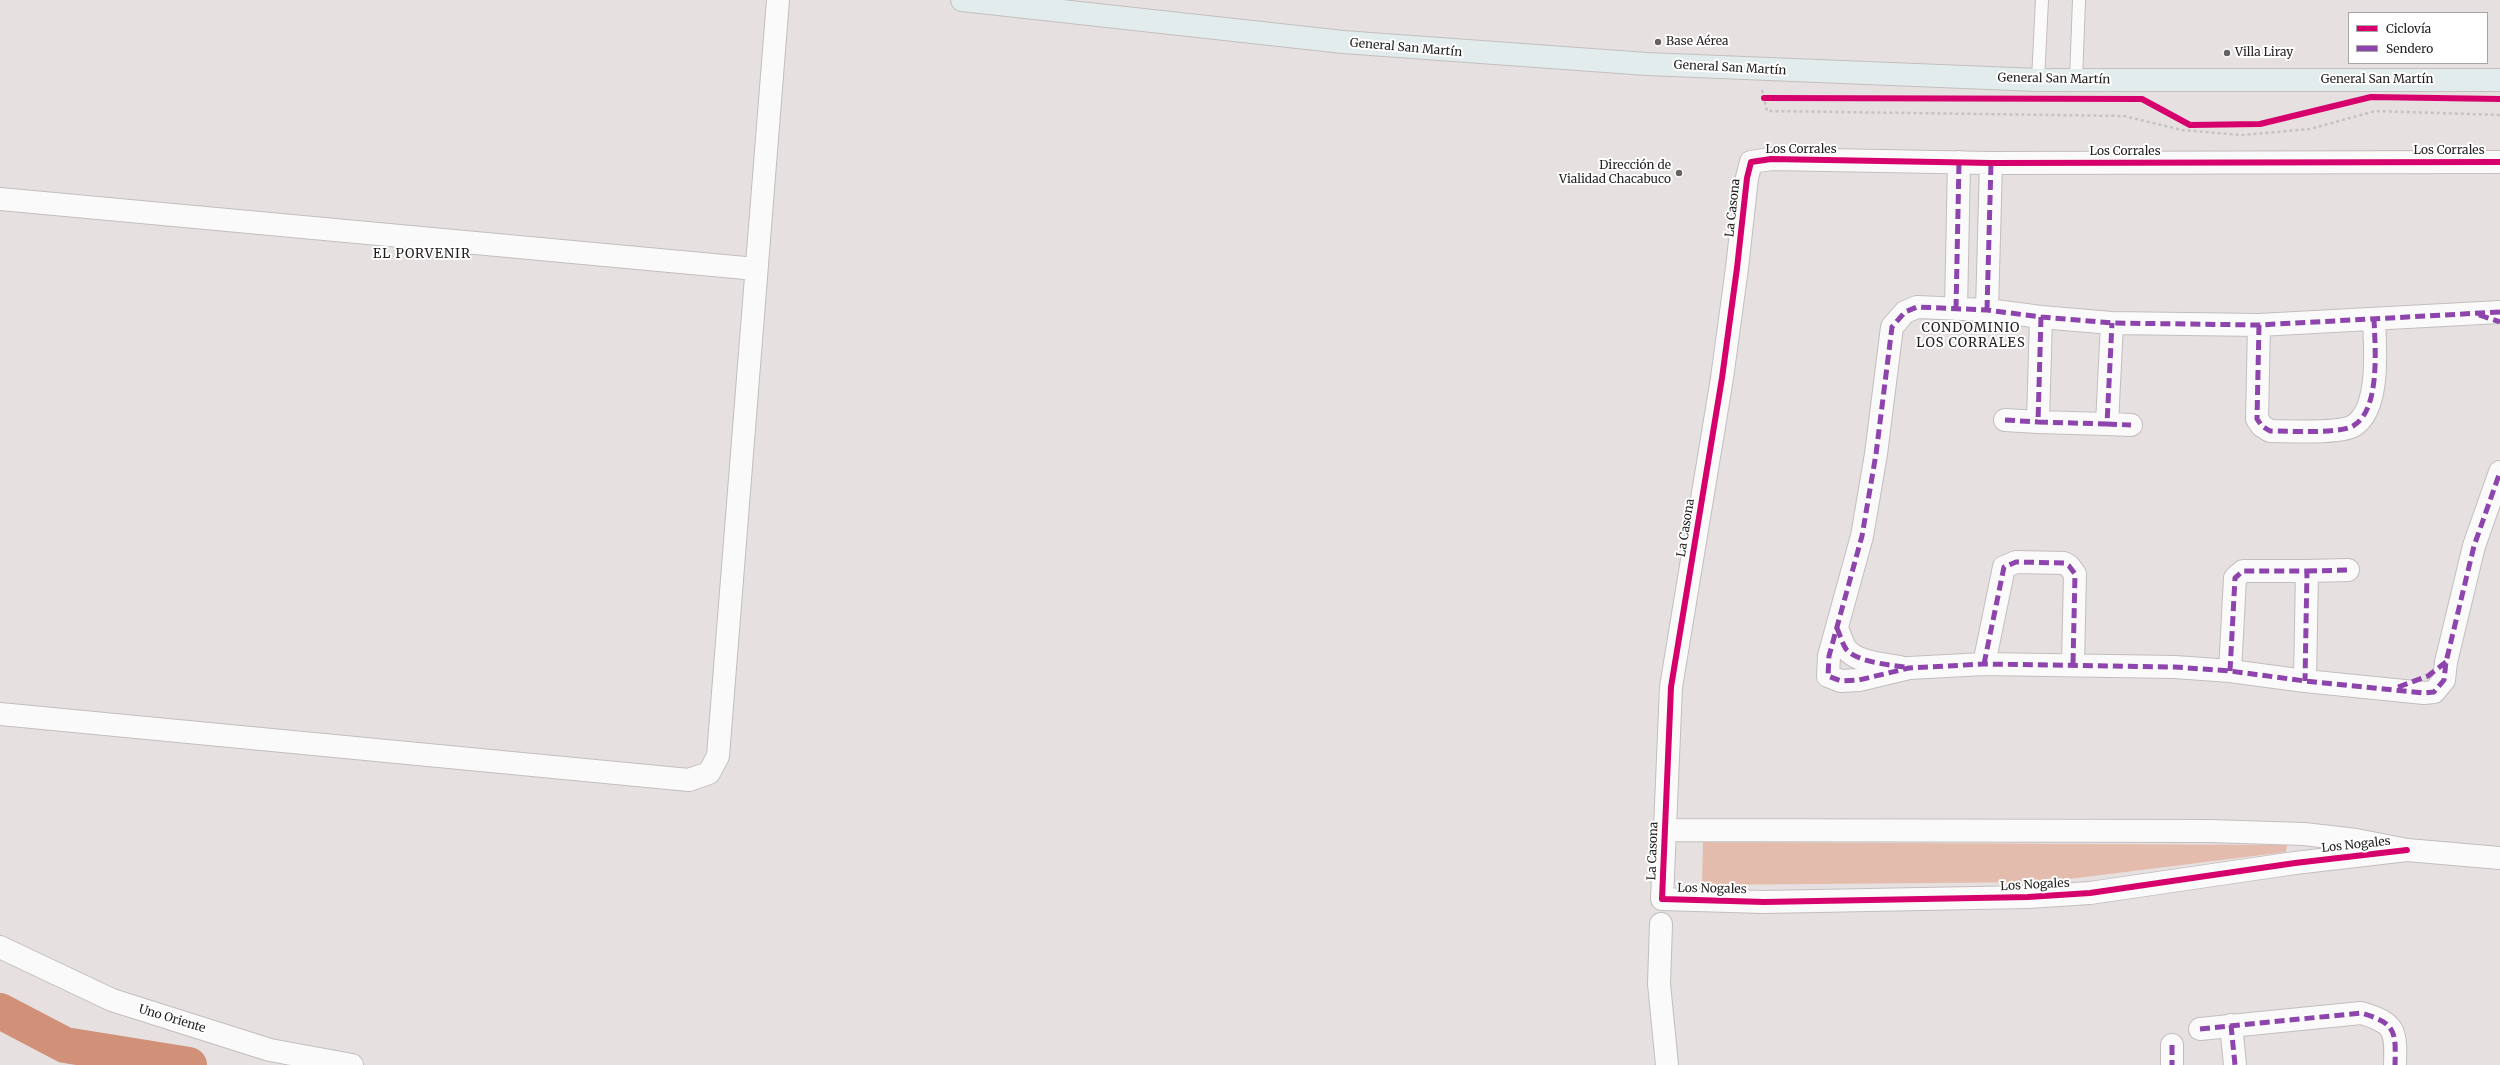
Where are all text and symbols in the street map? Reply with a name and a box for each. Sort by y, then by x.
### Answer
legend [2348,12,2488,64]
text: Ciclovía [2386,21,2431,36]
place label: Base Aérea [1666,35,1728,49]
street label: General San Martín [1349,36,1463,60]
marker: Base Aérea [1653,37,1663,47]
text: Sendero [2386,41,2433,56]
place label: Villa Liray [2235,46,2293,60]
marker: Villa Liray [2222,48,2232,58]
street label: General San Martín [1673,58,1787,78]
street label: General San Martín [1998,71,2110,87]
street label: General San Martín [2321,73,2433,87]
street label: Los Corrales [1765,143,1837,157]
street label: Los Corrales [2413,144,2485,158]
street label: Los Corrales [2089,145,2161,159]
place label: Dirección de Vialidad Chacabuco [1559,159,1671,187]
marker: Dirección de Vialidad Chacabuco [1674,168,1684,178]
street label: La Casona [1723,178,1743,238]
district label: EL PORVENIR [373,246,471,262]
district label: CONDOMINIO LOS CORRALES [1916,320,2026,351]
street label: La Casona [1674,498,1698,558]
street label: La Casona [1645,821,1661,881]
street label: Los Nogales [2321,834,2391,856]
street label: Los Nogales [2000,876,2070,894]
street label: Los Nogales [1677,881,1747,897]
street label: Uno Oriente [137,1002,207,1036]

